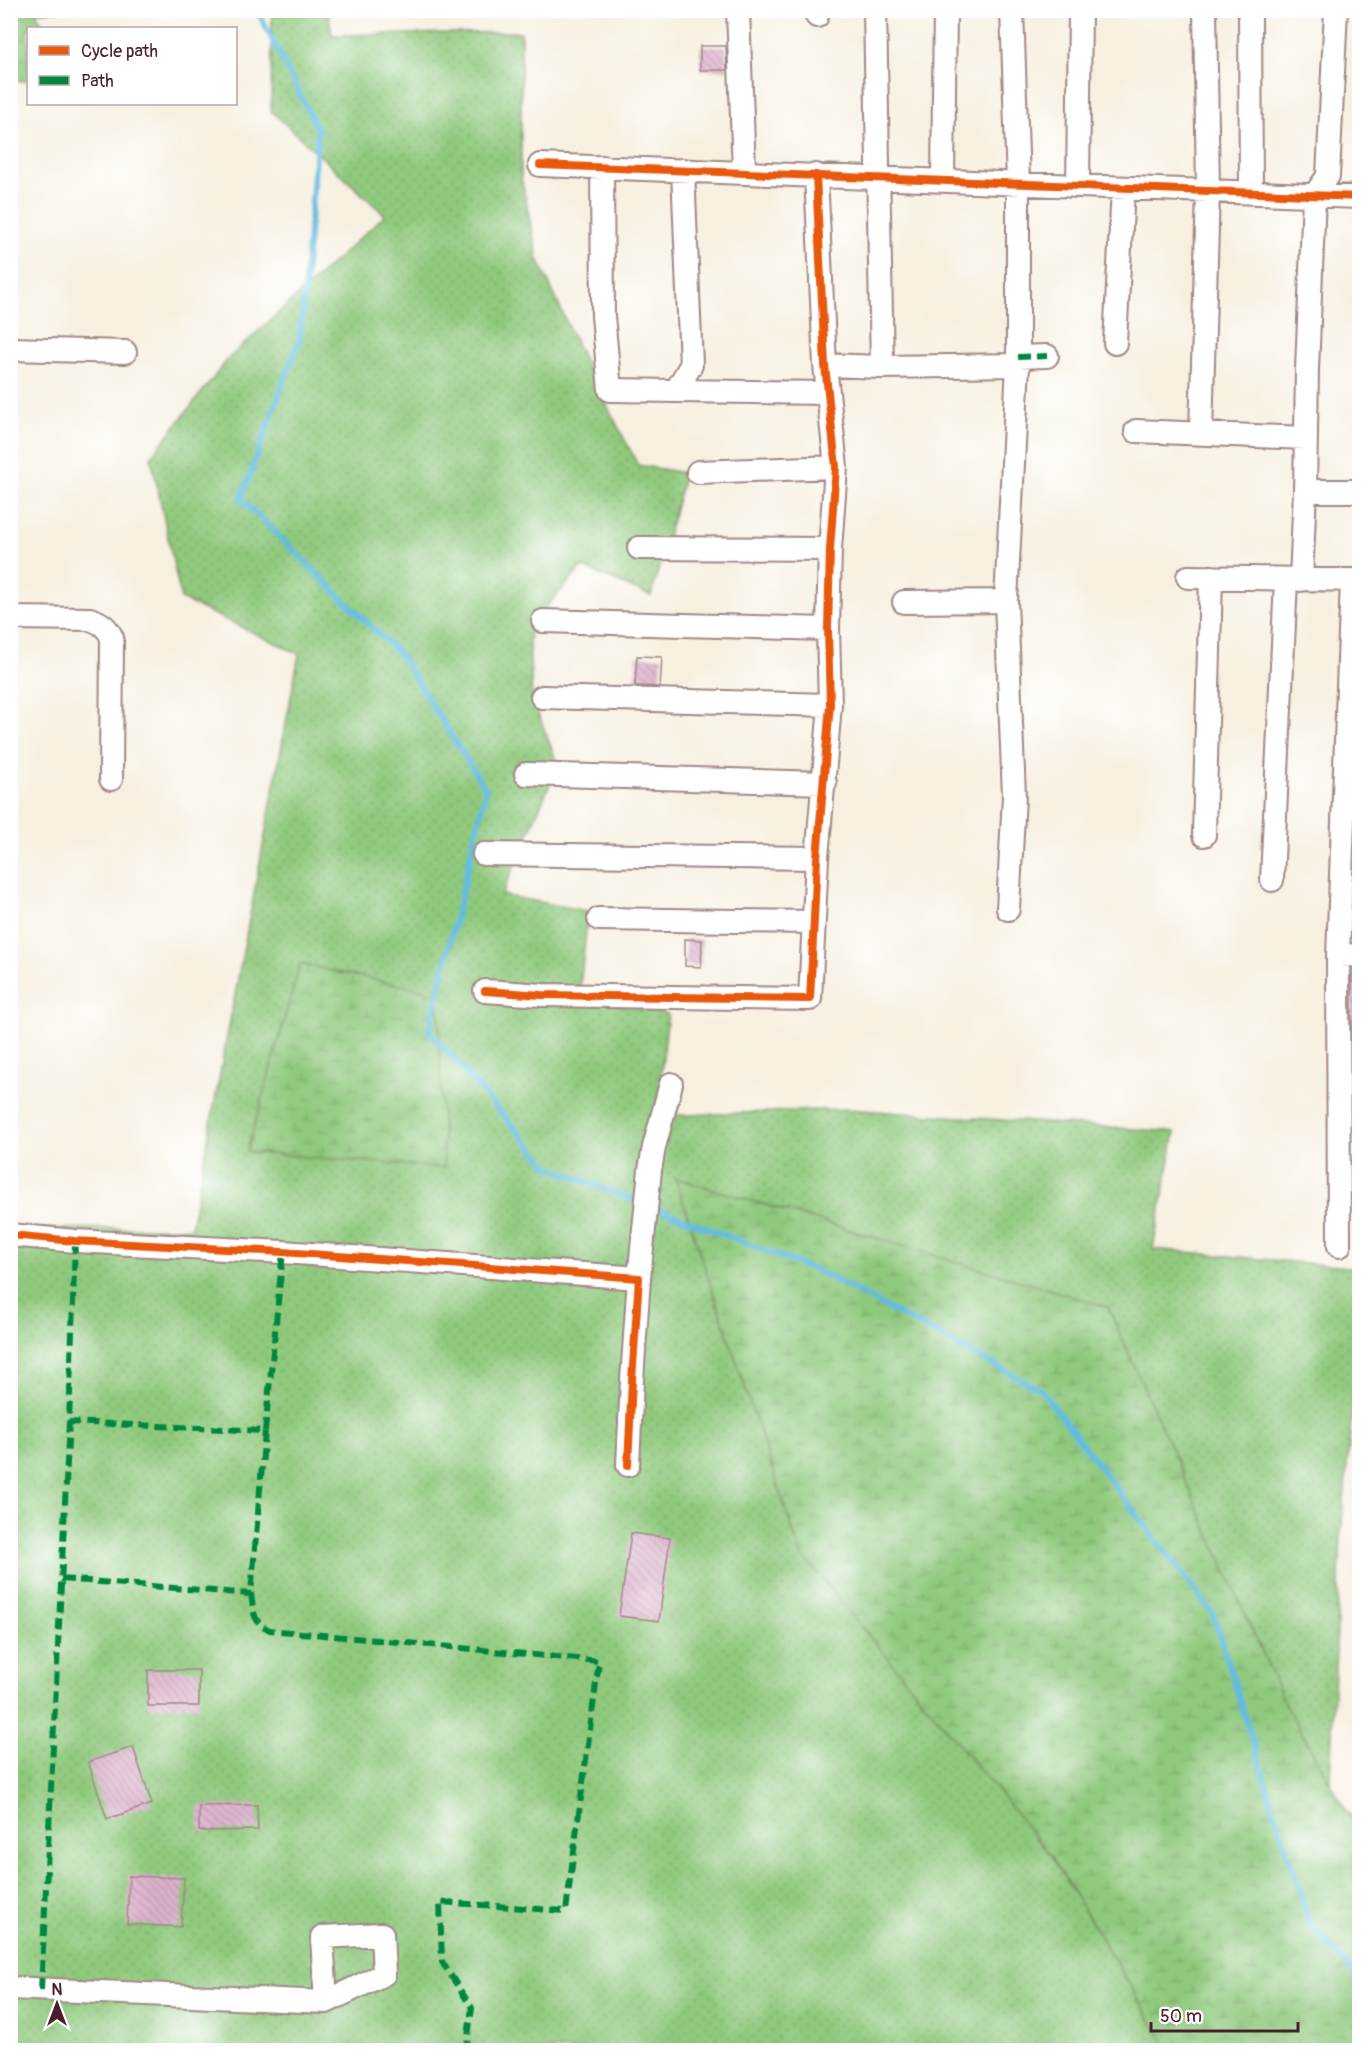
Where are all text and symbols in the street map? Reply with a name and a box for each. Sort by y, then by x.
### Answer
legend [27,27,237,105]
text: Cycle path [81,40,158,63]
text: Path [81,70,114,93]
north arrow [27,1974,87,2034]
text: N [52,1980,63,2000]
scale bar [1151,1995,1298,2033]
text: 50 m [1160,2005,1202,2028]

